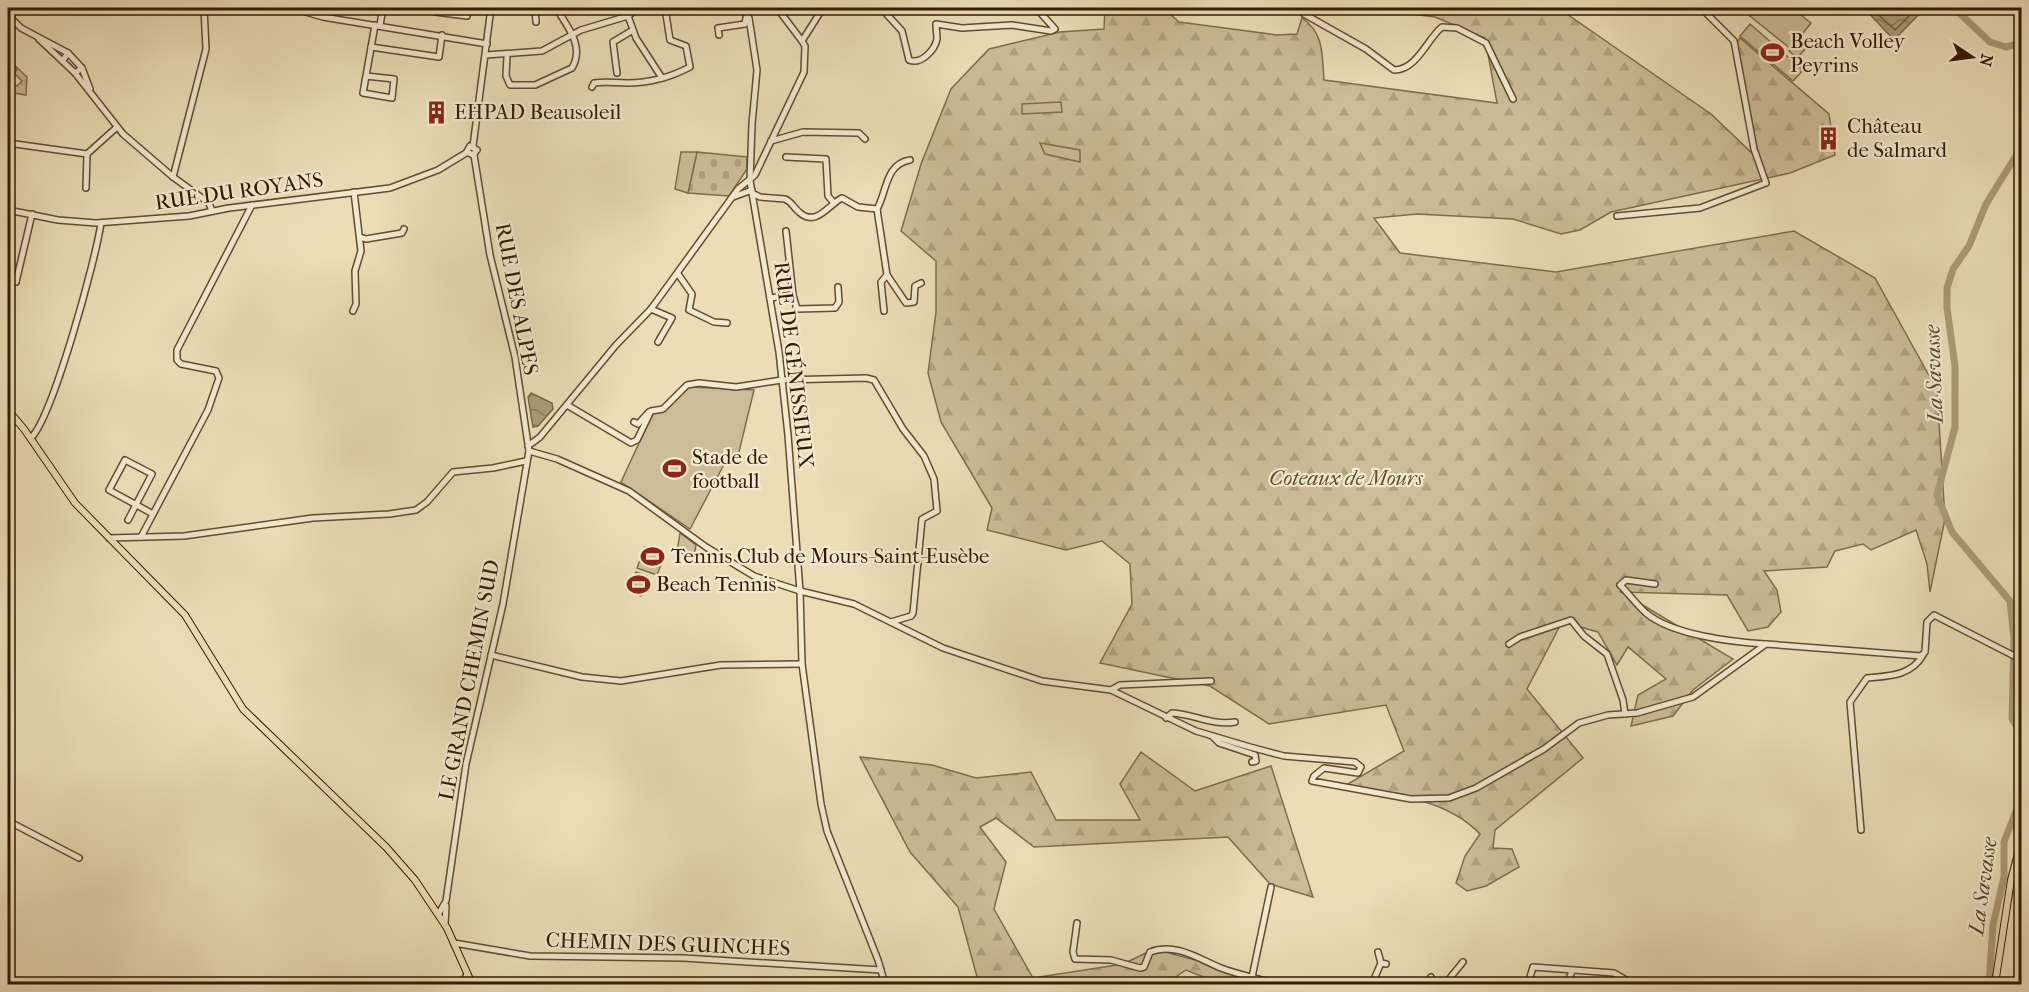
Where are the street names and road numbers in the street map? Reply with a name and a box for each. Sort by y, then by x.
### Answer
street label: RUE DU ROYANS [153,167,325,215]
street label: RUE DES ALPES [490,221,544,377]
street label: RUE DE GÉNISSIEUX [769,260,819,471]
street label: LE GRAND CHEMIN SUD [434,558,504,802]
street label: CHEMIN DES GUINCHES [545,928,791,960]

